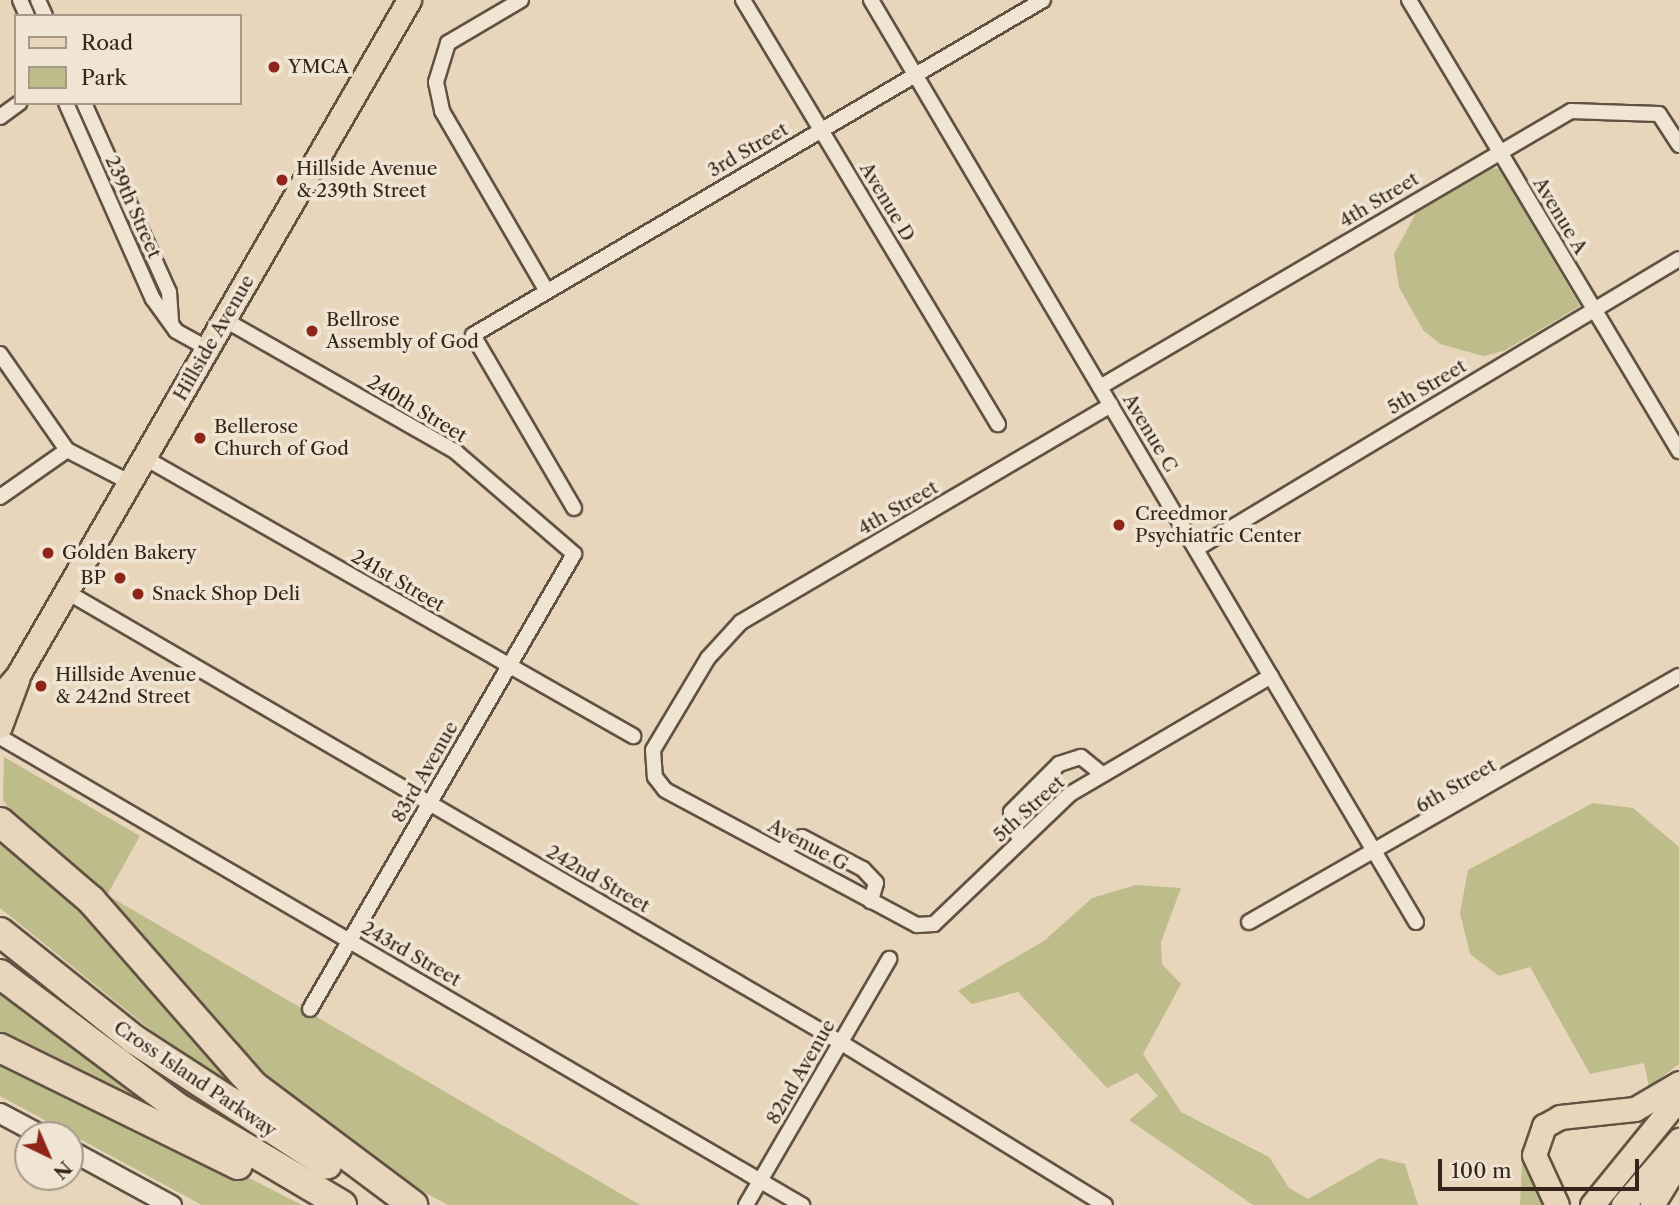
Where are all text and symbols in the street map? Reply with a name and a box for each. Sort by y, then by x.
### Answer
legend [14,14,242,105]
text: Road [81,30,133,55]
place label: YMCA [288,56,349,78]
marker: YMCA [266,59,282,75]
text: Park [81,65,127,90]
street label: 3rd Street [704,118,792,182]
street label: 239th Street [100,152,166,262]
place label: Hillside Avenue & 239th Street [296,158,438,202]
street label: Avenue D [855,158,919,246]
street label: 4th Street [1335,167,1423,233]
marker: Hillside Avenue & 239th Street [274,172,290,188]
street label: Avenue A [1528,173,1592,259]
street label: Hillside Avenue [169,271,259,405]
place label: Bellrose Assembly of God [326,309,480,353]
marker: Bellrose Assembly of God [304,323,320,339]
street label: 5th Street [1383,355,1471,419]
street label: 240th Street [363,371,471,447]
street label: Avenue C [1118,390,1182,476]
place label: Bellerose Church of God [214,416,349,460]
marker: Bellerose Church of God [192,430,208,446]
street label: 4th Street [854,476,942,540]
place label: Creedmor Psychiatric Center [1135,503,1301,547]
marker: Creedmor Psychiatric Center [1109,515,1129,535]
place label: Golden Bakery [62,542,197,564]
marker: Golden Bakery [40,545,56,561]
street label: 241st Street [347,545,449,617]
place label: BP [80,567,106,589]
marker: BP [112,570,128,586]
place label: Snack Shop Deli [152,583,300,605]
marker: Snack Shop Deli [130,586,146,602]
place label: Hillside Avenue & 242nd Street [55,664,197,708]
marker: Hillside Avenue & 242nd Street [33,678,49,694]
street label: 83rd Avenue [387,717,463,827]
street label: 6th Street [1412,754,1500,818]
street label: 5th Street [989,771,1069,847]
street label: Avenue G [764,814,852,876]
street label: 242nd Street [542,840,654,918]
street label: 243rd Street [357,916,465,992]
street label: 82nd Avenue [762,1015,840,1129]
street label: Cross Island Parkway [109,1016,281,1142]
north arrow [14,1121,84,1191]
scale bar [1441,1146,1642,1190]
text: N [49,1156,76,1184]
text: 100 m [1451,1158,1512,1183]

